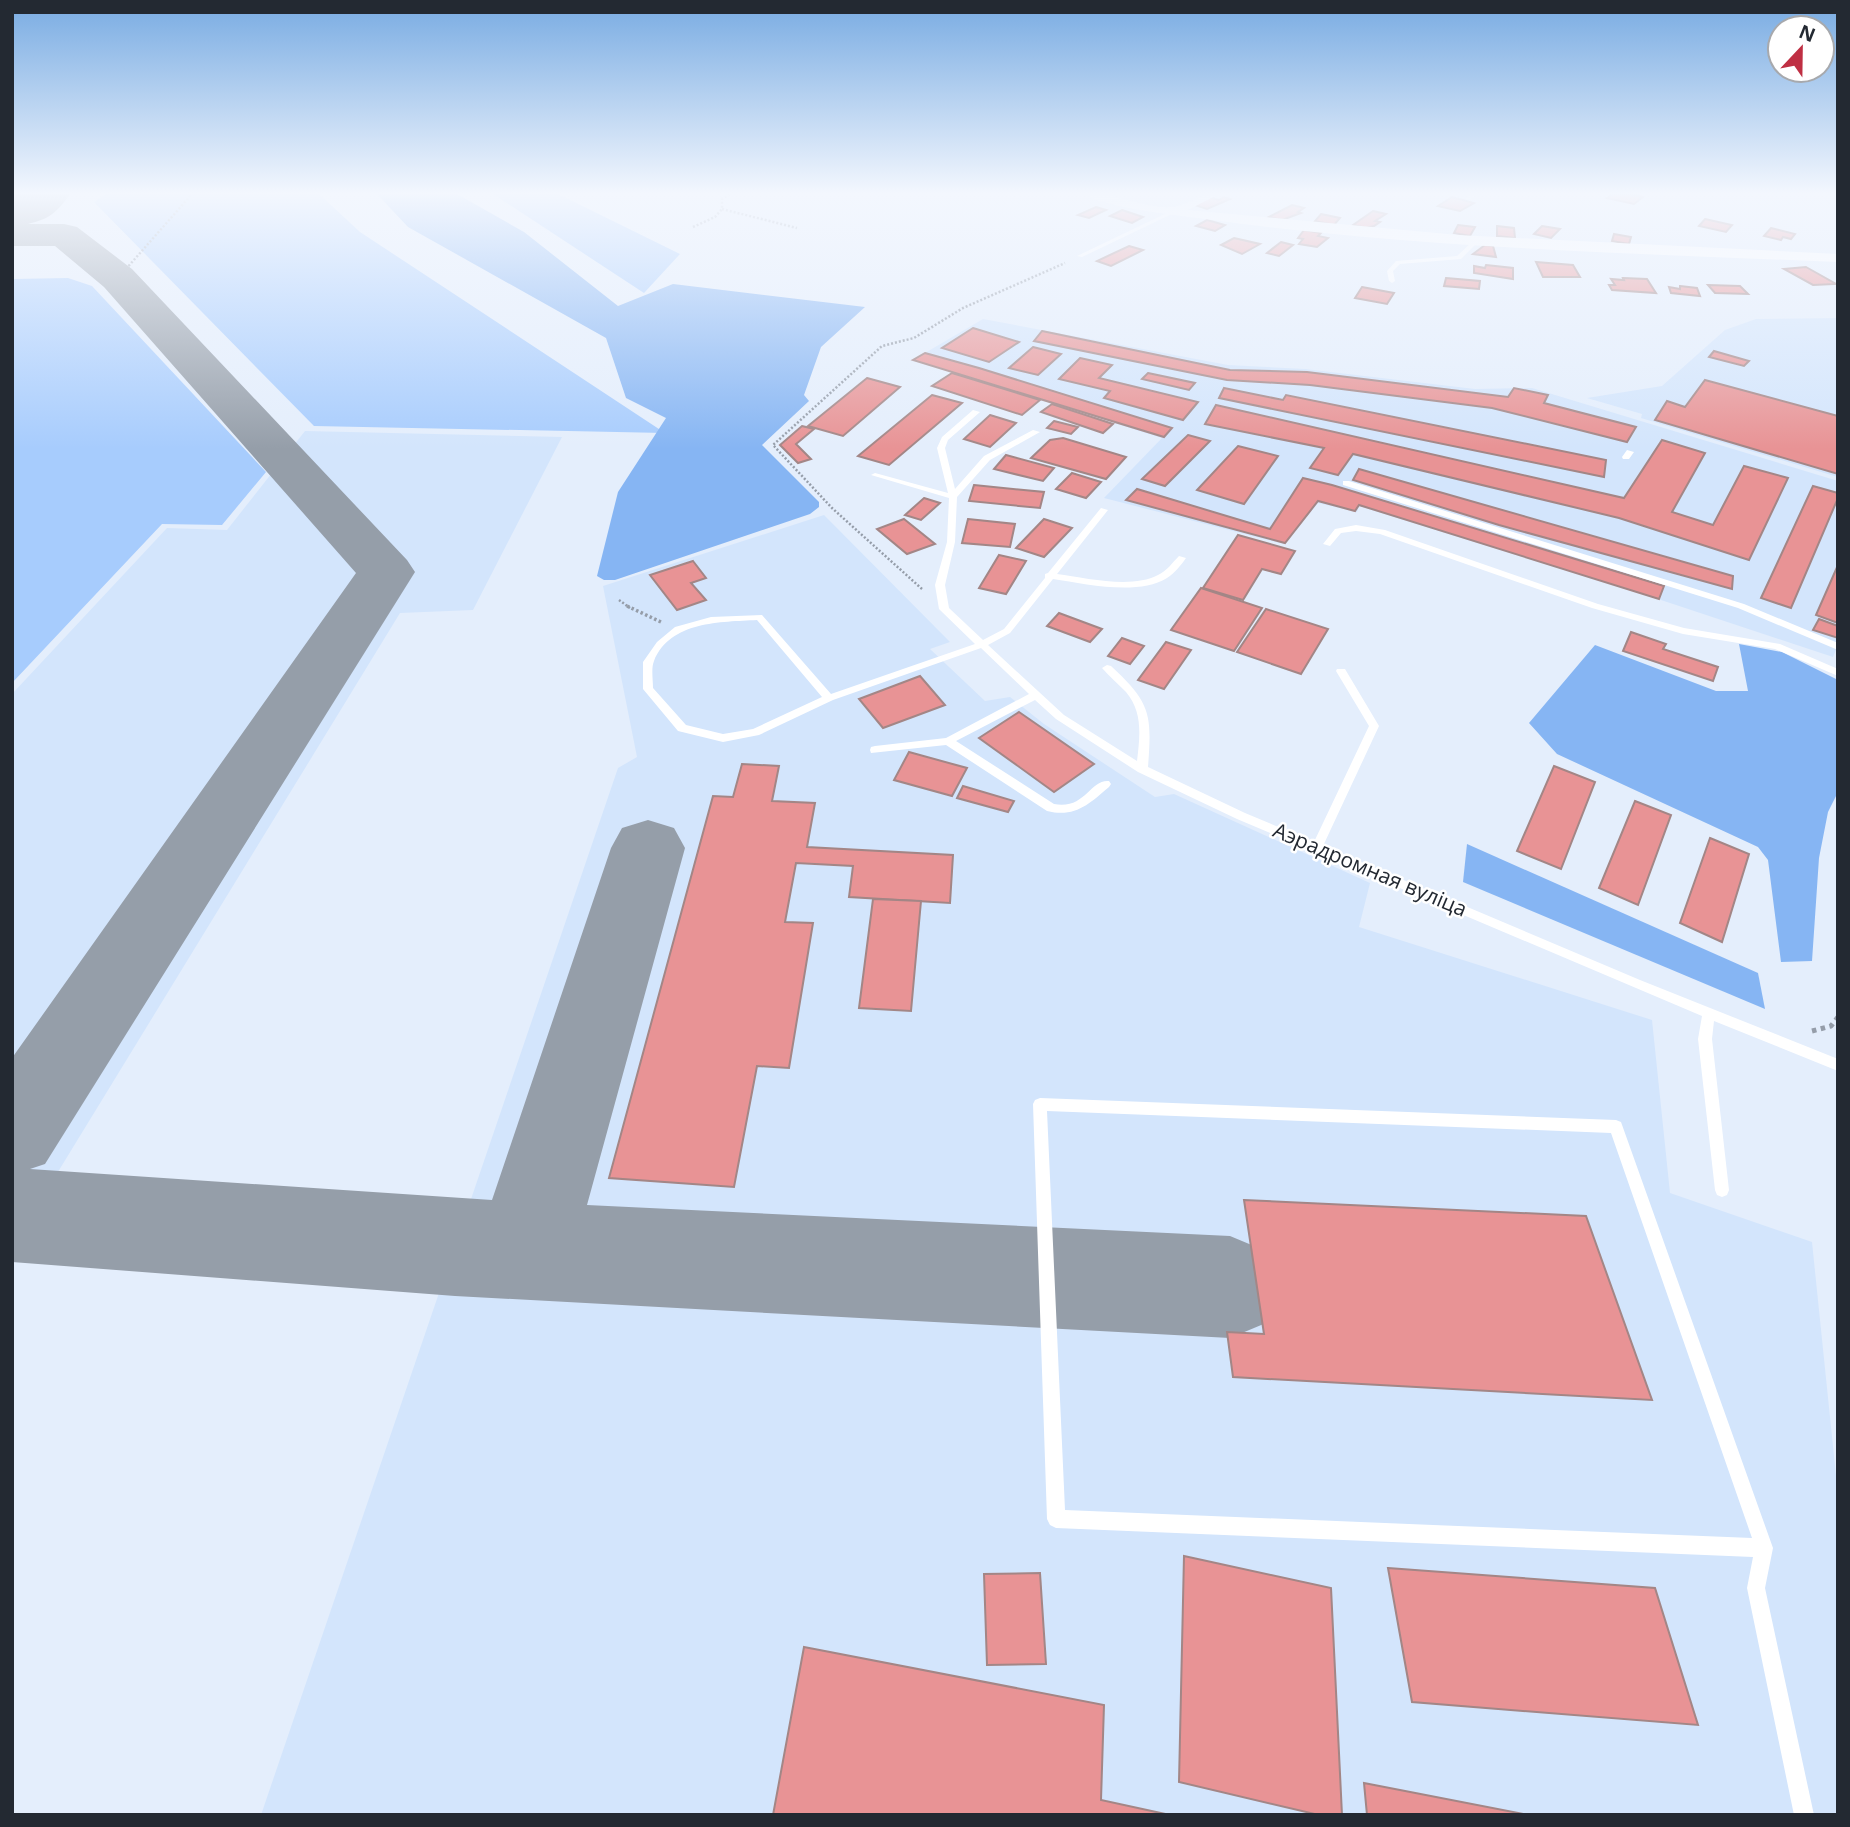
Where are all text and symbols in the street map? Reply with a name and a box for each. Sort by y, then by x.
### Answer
north arrow [1766,14,1836,84]
text: N [1795,18,1819,48]
street label: Аэрадромная вуліца [1269,816,1472,923]

